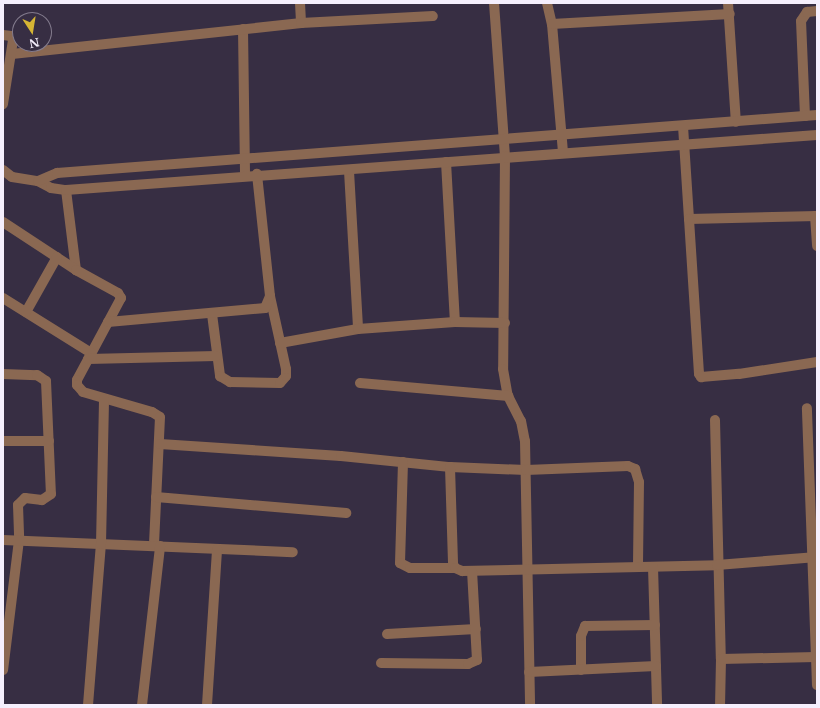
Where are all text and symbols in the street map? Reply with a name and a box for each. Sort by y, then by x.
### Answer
north arrow [12,12,52,52]
text: N [28,35,41,51]

